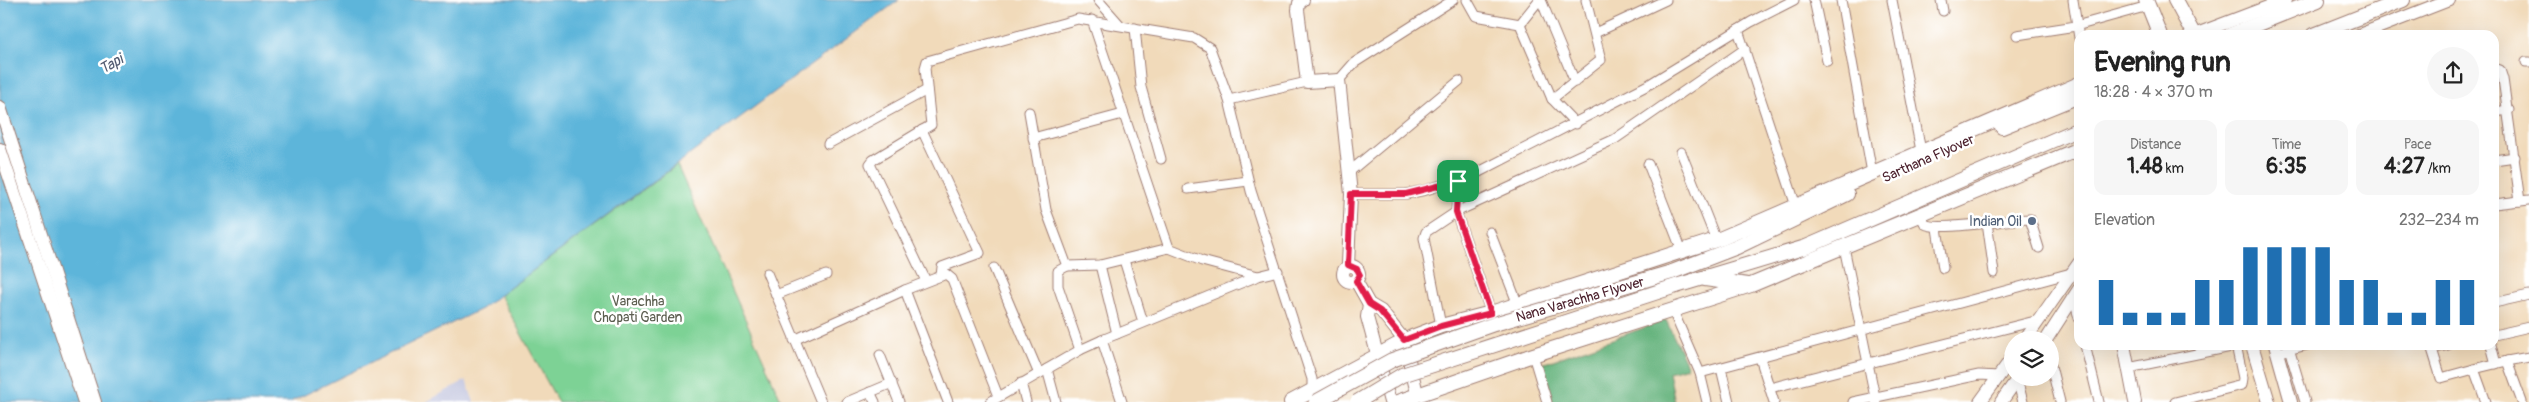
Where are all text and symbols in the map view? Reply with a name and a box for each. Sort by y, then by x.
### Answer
text: Evening run [2094,45,2231,80]
button: share [2427,47,2479,99]
water label: Tapi [96,49,128,79]
text: 18:28 · 4 × 370 m [2094,82,2213,102]
street label: Sarthana Flyover [1880,131,1977,186]
text: Distance [2130,136,2181,153]
text: Time [2272,136,2301,153]
text: Pace [2404,136,2431,153]
text: 1.48 [2127,153,2163,180]
text: 6:35 [2266,153,2307,180]
text: 4:27 [2384,153,2425,180]
pin [1437,160,1479,202]
text: km [2163,160,2184,177]
text: /km [2425,160,2451,177]
icon: arrive [1444,167,1472,195]
text: Elevation [2094,210,2155,230]
text: 232–234 m [2399,210,2479,230]
place label: Indian Oil [1969,213,2022,230]
marker: Indian Oil [2026,215,2038,227]
street label: Nana Varachha Flyover [1514,273,1646,326]
park label: Varachha Chopati Garden [594,293,682,326]
map controls [2004,331,2059,386]
button: layers [2004,331,2059,386]

